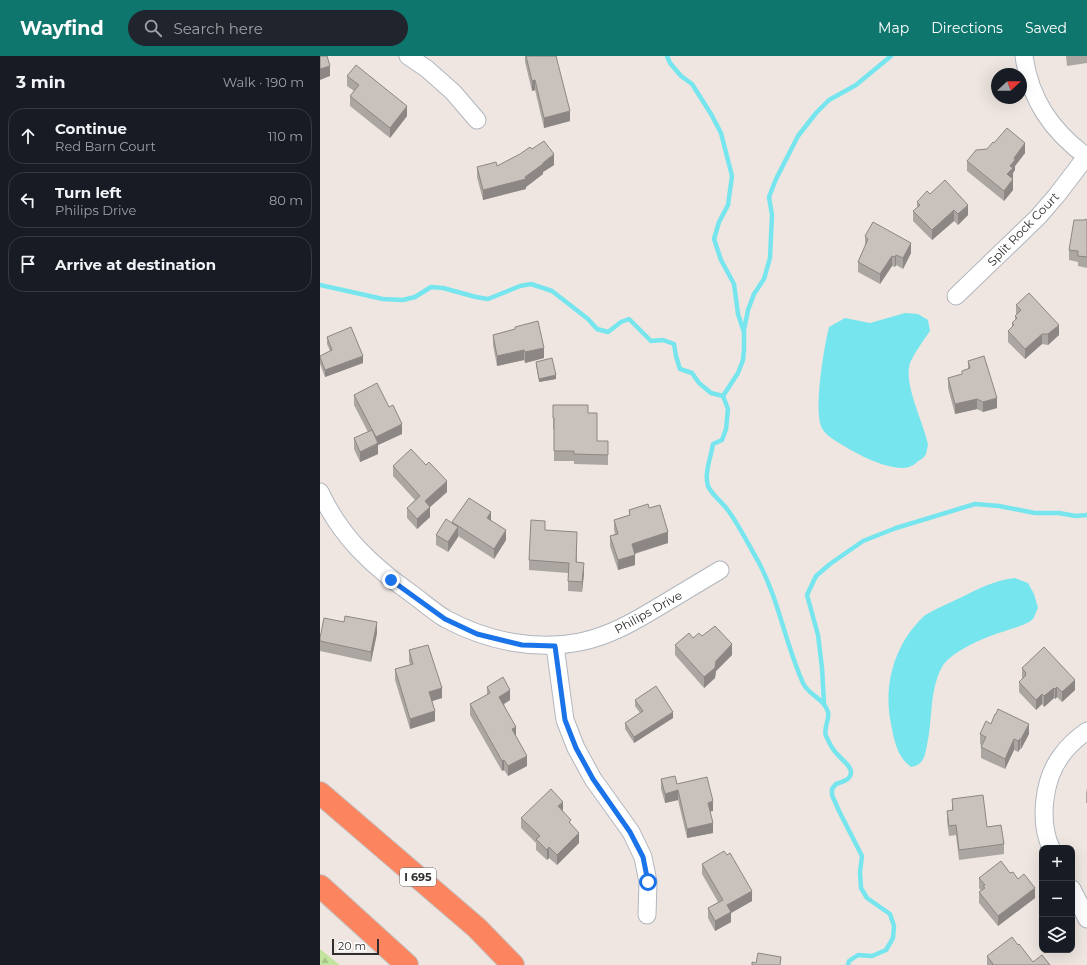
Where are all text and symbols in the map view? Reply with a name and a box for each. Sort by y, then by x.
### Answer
search box [128,10,408,46]
text: Wayfind [20,17,104,40]
icon: search [142,17,164,39]
text: Search here [174,19,263,38]
text: Map [878,19,909,37]
text: Directions [931,19,1003,37]
text: Saved [1025,19,1067,37]
north arrow [991,68,1027,104]
text: 3 min [16,72,66,92]
text: Walk · 190 m [223,74,304,90]
text: Continue [55,119,127,138]
icon: ahead [17,125,39,147]
text: 110 m [268,128,303,144]
text: Red Barn Court [55,138,156,154]
text: Turn left [55,183,122,202]
icon: left [17,189,39,211]
street label: Split Rock Court [984,189,1062,269]
text: 80 m [269,192,303,208]
text: Philips Drive [55,202,136,218]
icon: arrive [17,253,39,275]
text: Arrive at destination [55,255,216,274]
route end [382,571,400,589]
street label: Philips Drive [612,587,684,637]
map controls [1039,845,1075,953]
button: + [1039,845,1075,881]
road number: I 695 [400,868,436,886]
route start [639,873,657,891]
button: − [1039,881,1075,917]
button: layers [1039,917,1075,953]
scale bar [332,937,379,956]
text: 20 m [338,939,366,953]

